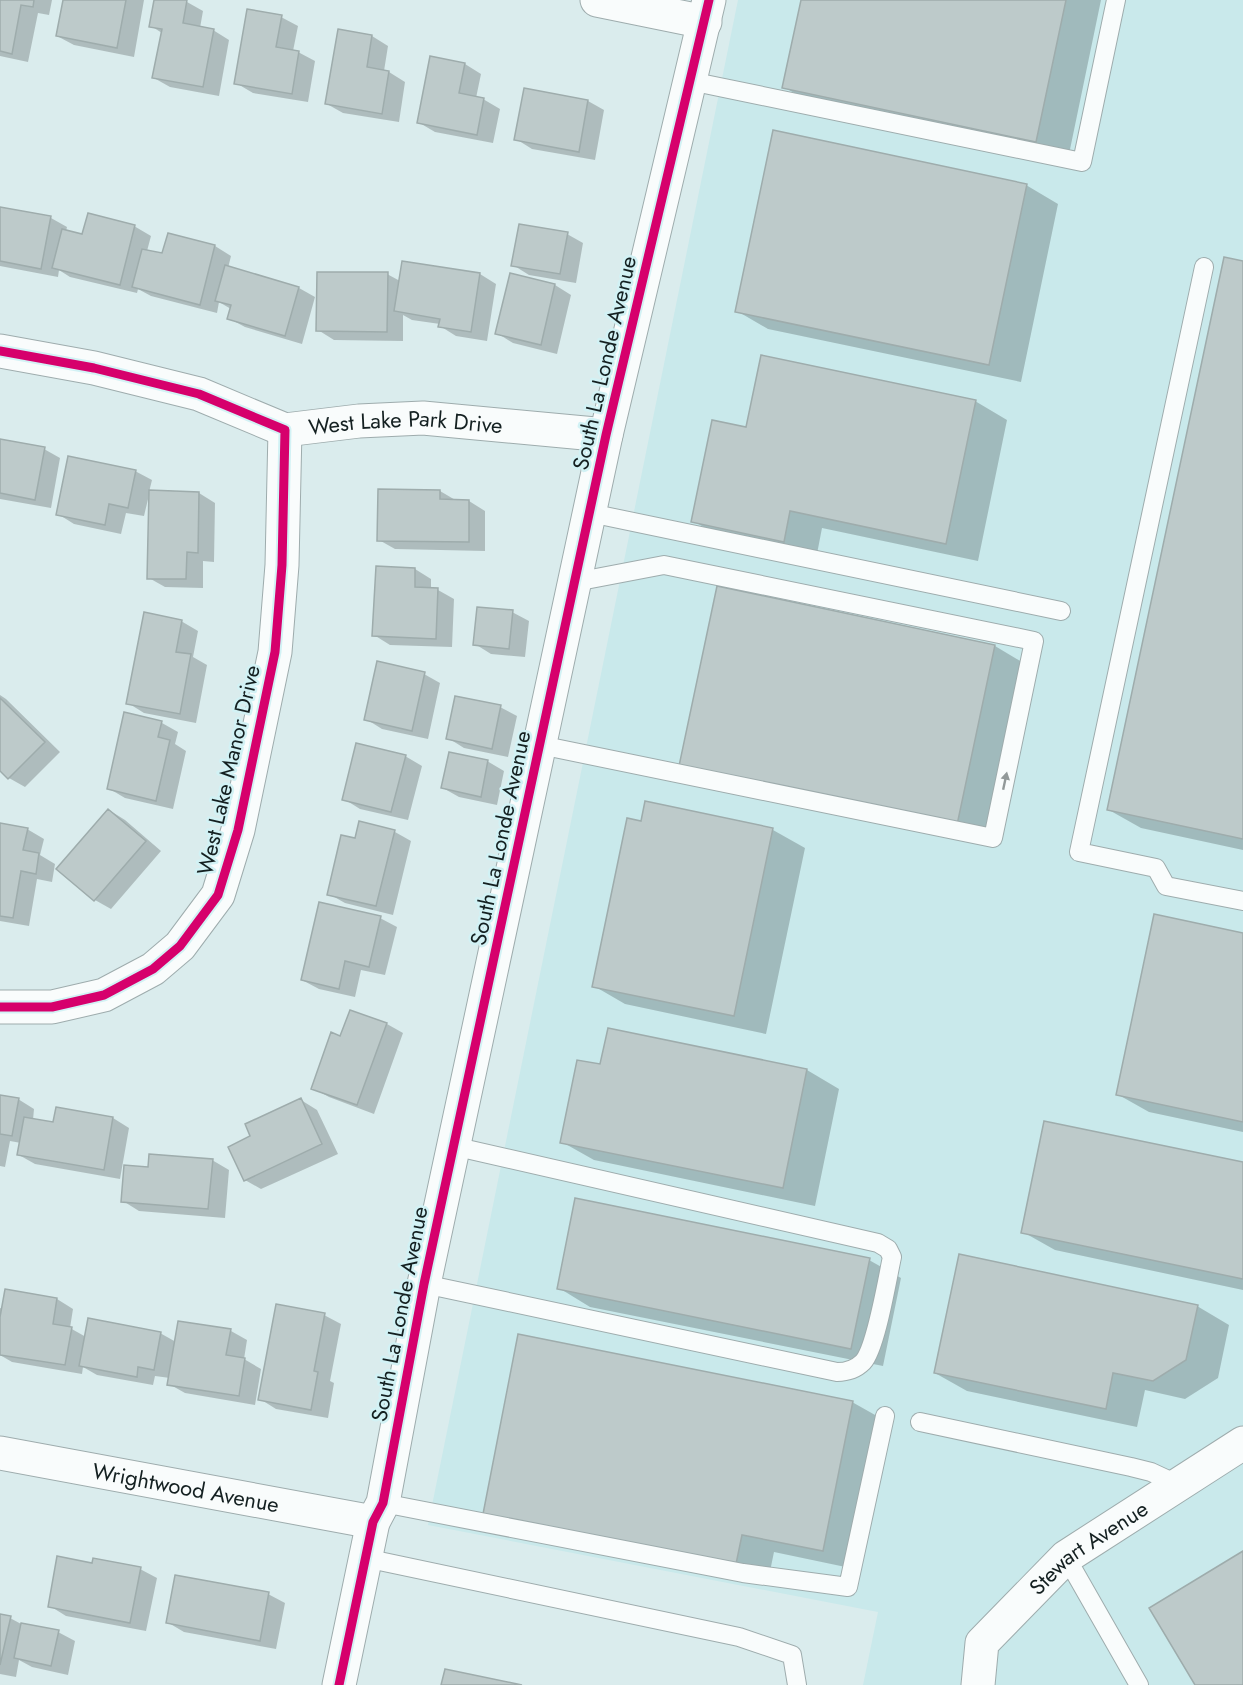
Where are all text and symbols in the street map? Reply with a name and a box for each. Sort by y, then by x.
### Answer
street label: South La Londe Avenue [564,253,644,473]
street label: West Lake Park Drive [307,402,504,443]
street label: West Lake Manor Drive [188,662,268,878]
street label: South La Londe Avenue [462,728,538,948]
one-way arrow [1001,771,1010,790]
street label: South La Londe Avenue [362,1204,436,1424]
street label: Wrightwood Avenue [90,1454,282,1520]
street label: Stewart Avenue [1021,1492,1154,1602]

